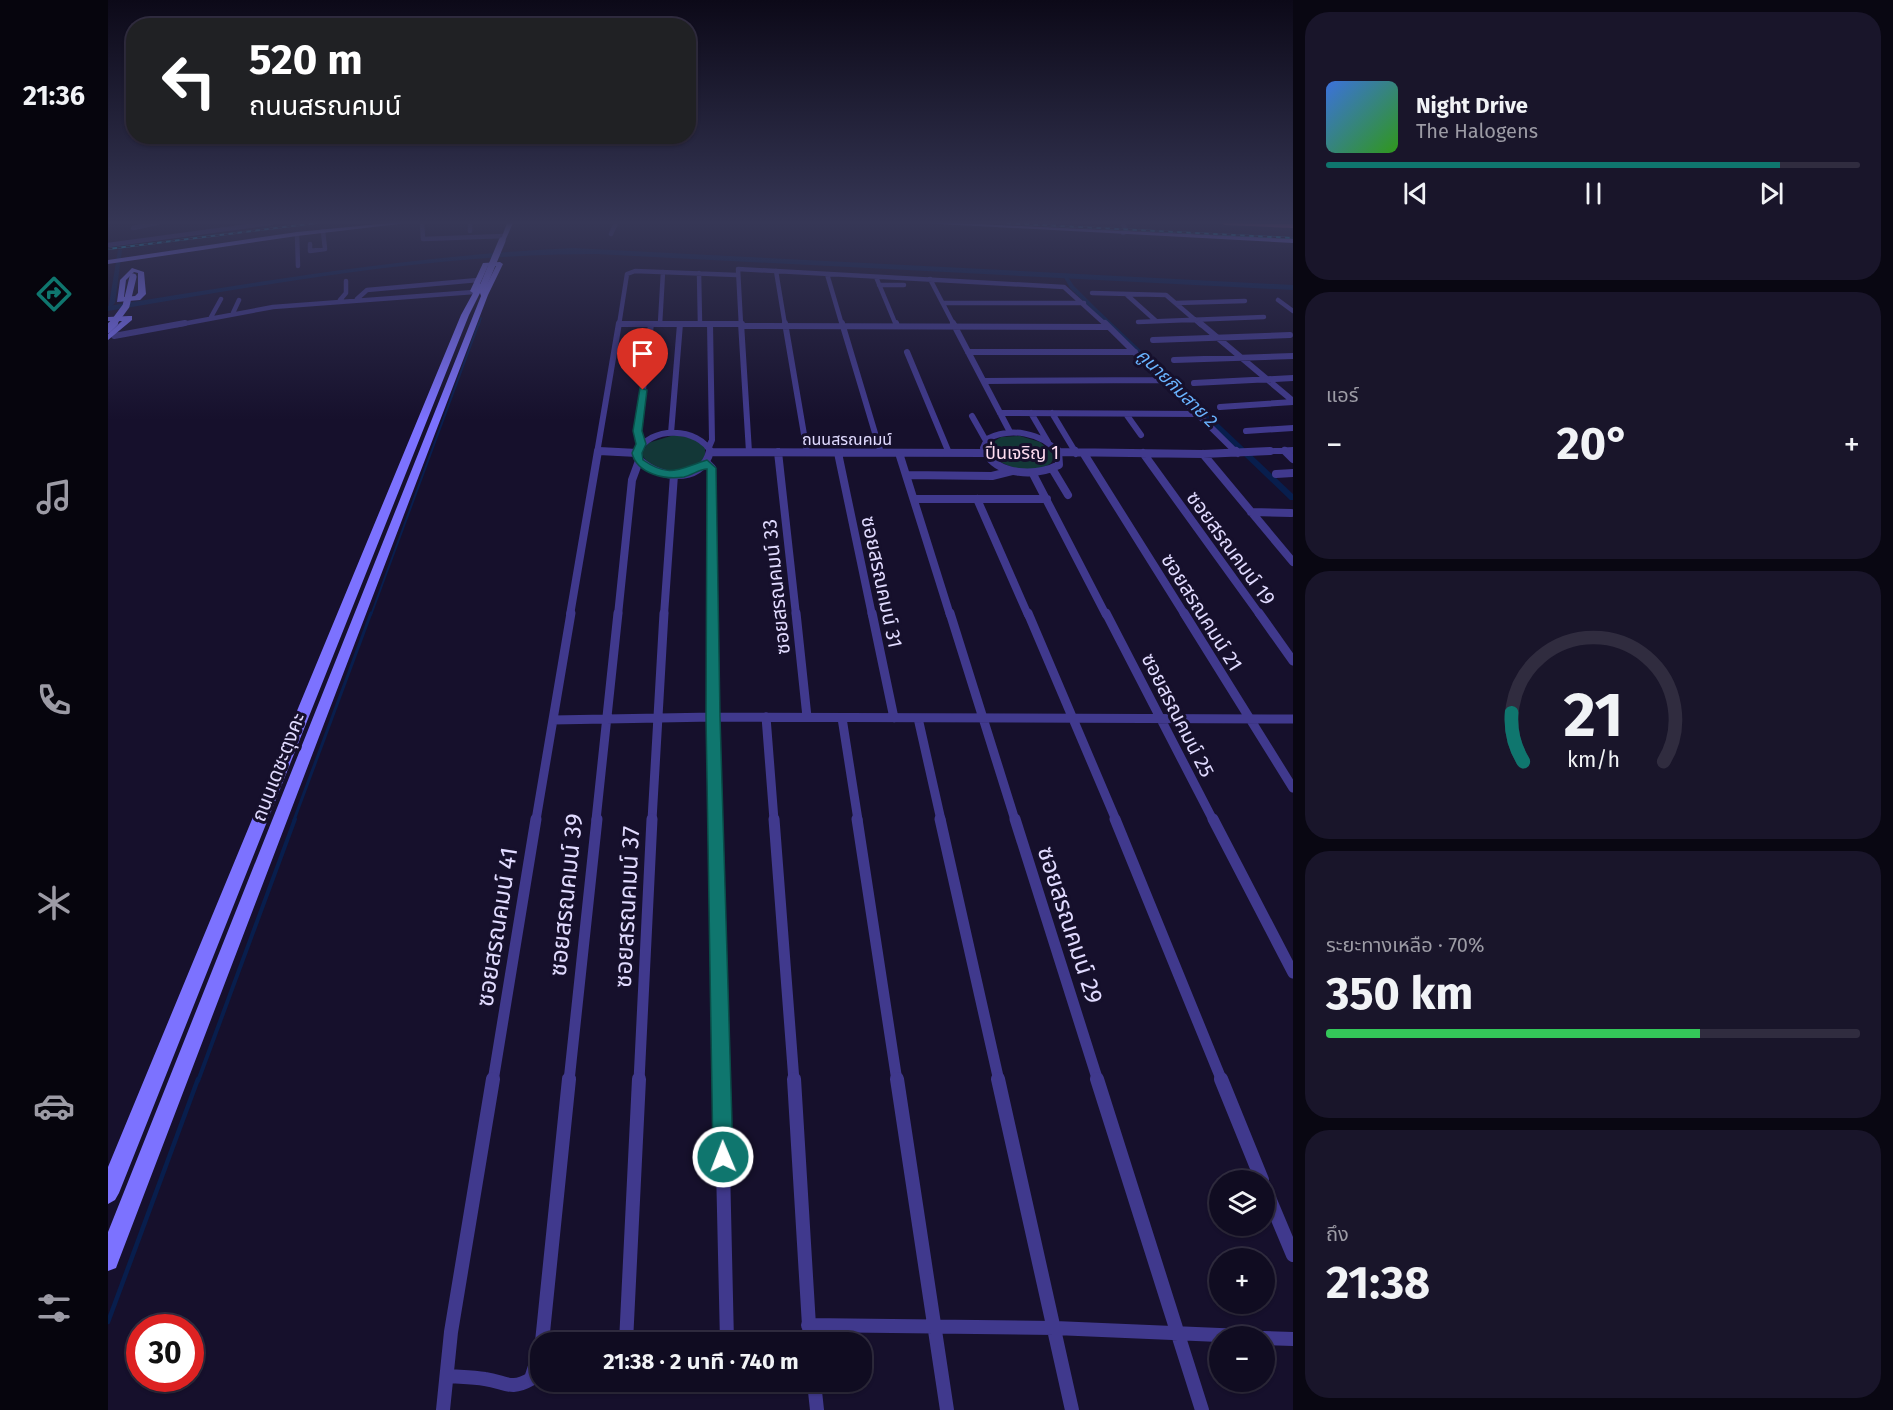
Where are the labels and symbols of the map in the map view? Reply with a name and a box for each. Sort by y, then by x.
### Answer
pin [617,328,668,390]
water label: คูนายกิมสาย 2 [1132,344,1222,432]
street label: ถนนสรณคมน์ [802,430,892,449]
district label: ปิ่นเจริญ 1 [985,441,1059,464]
street label: ซอยสรณคมน์ 19 [1182,486,1280,610]
street label: ซอยสรณคมน์ 31 [856,514,908,650]
street label: ซอยสรณคมน์ 33 [757,518,795,656]
street label: ซอยสรณคมน์ 21 [1156,549,1248,675]
street label: ซอยสรณคมน์ 25 [1136,649,1220,781]
street label: ถนนเดชะตุงคะ [246,709,310,825]
street label: ซอยสรณคมน์ 39 [544,812,588,978]
street label: ซอยสรณคมน์ 37 [609,826,645,988]
street label: ซอยสรณคมน์ 29 [1031,843,1109,1007]
street label: ซอยสรณคมน์ 41 [471,845,523,1009]
position arrow [691,1125,755,1189]
speed limit sign: 30 [126,1314,204,1392]

